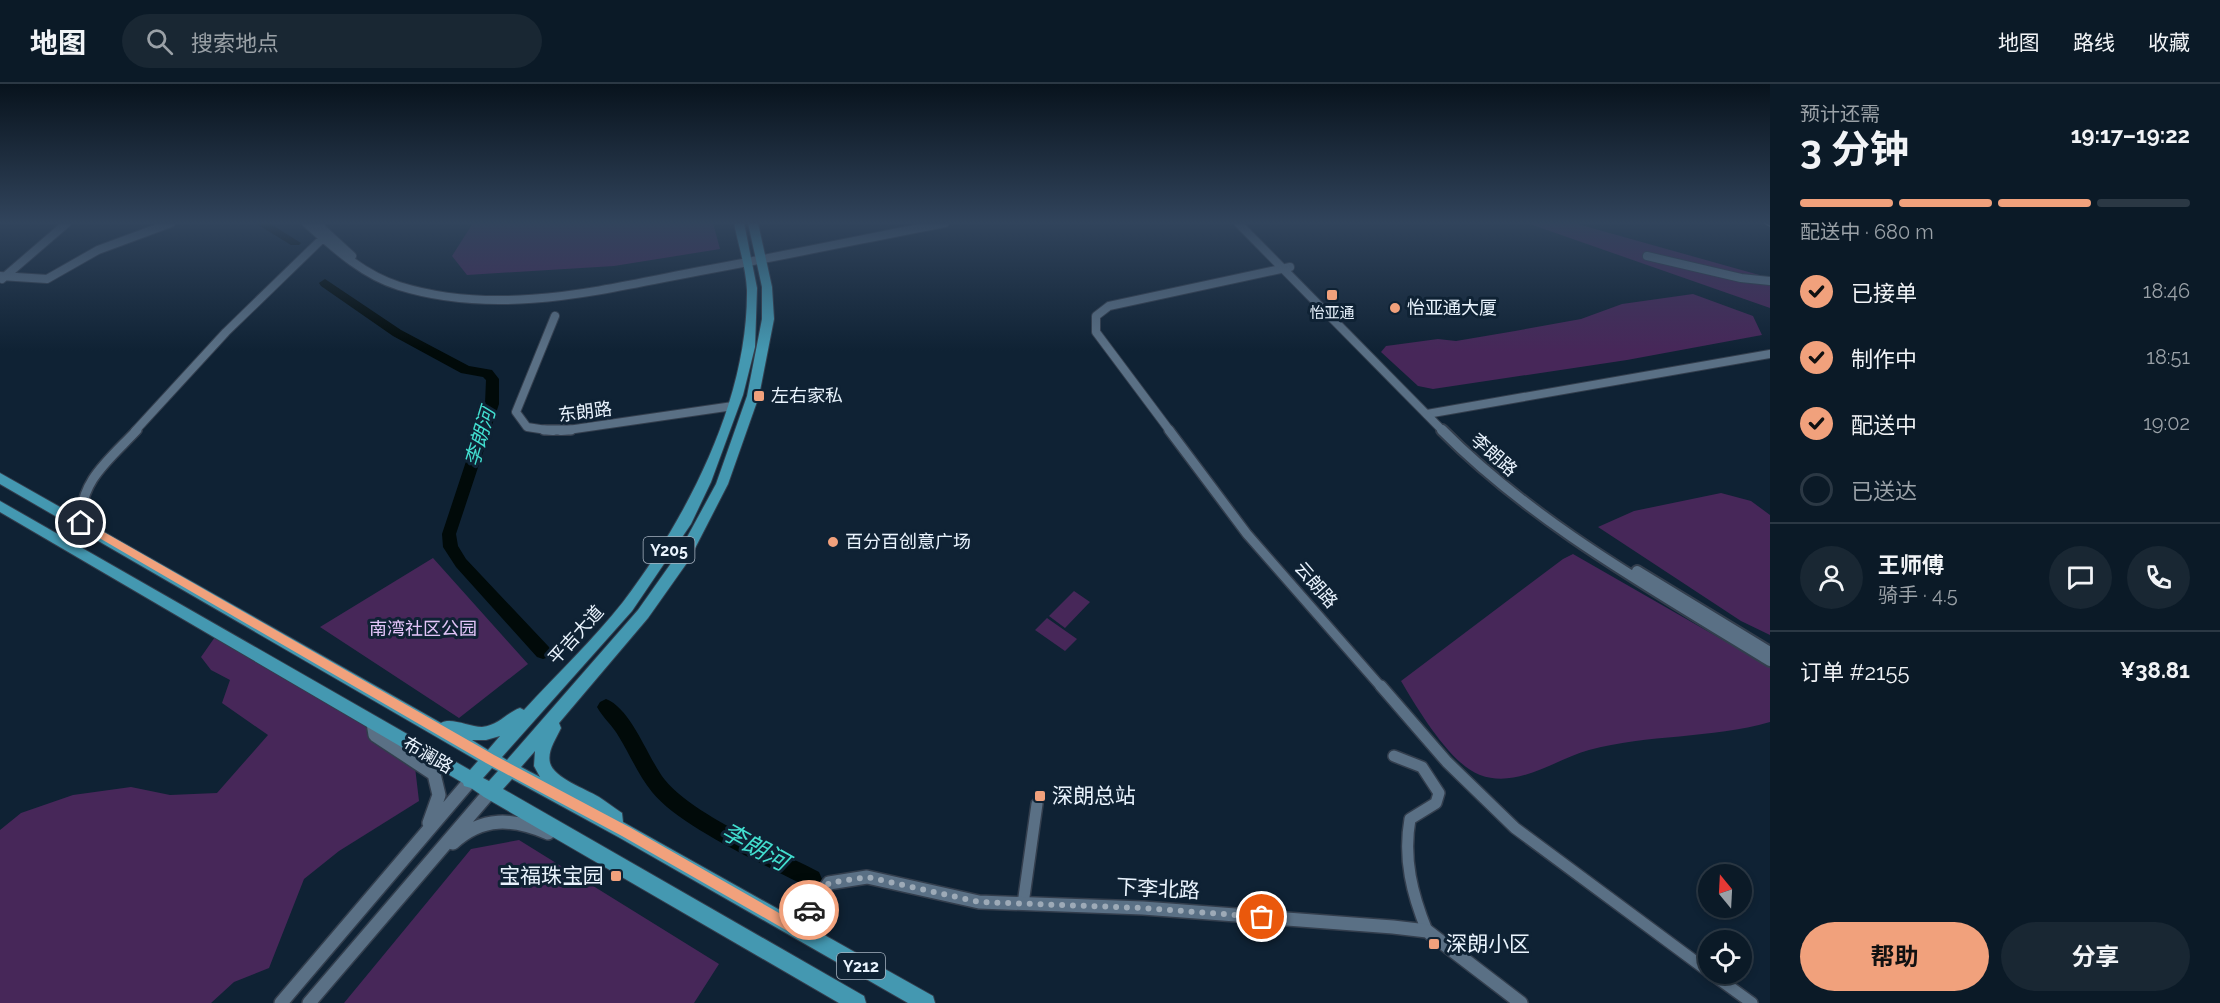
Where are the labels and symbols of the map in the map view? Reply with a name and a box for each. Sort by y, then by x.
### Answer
marker: 怡亚通 [1325,288,1339,302]
place label: 怡亚通大厦 [1407,297,1497,318]
marker: 怡亚通大厦 [1388,301,1402,315]
place label: 怡亚通 [1309,304,1355,322]
place label: 左右家私 [771,385,843,406]
marker: 左右家私 [752,389,766,403]
street label: 东朗路 [557,398,613,425]
water label: 李朗河 [460,401,501,469]
street label: 李朗路 [1467,429,1522,480]
pin [55,497,106,548]
place label: 百分百创意广场 [845,531,971,552]
marker: 百分百创意广场 [826,535,840,549]
road number: Y205 [644,537,694,563]
street label: 云朗路 [1291,557,1342,612]
street label: 平吉大道 [544,601,608,668]
park label: 南湾社区公园 [369,618,477,639]
street label: 布澜路 [400,732,457,777]
place label: 深朗总站 [1052,783,1136,808]
marker: 深朗总站 [1033,789,1047,803]
water label: 李朗河 [717,816,797,879]
place label: 宝福珠宝园 [499,863,604,888]
north arrow [1698,864,1752,918]
marker: 宝福珠宝园 [609,869,623,883]
street label: 下李北路 [1115,874,1201,903]
courier [779,880,839,940]
pin [1236,891,1287,942]
place label: 深朗小区 [1446,931,1530,956]
marker: 深朗小区 [1427,937,1441,951]
road number: Y212 [837,953,885,979]

